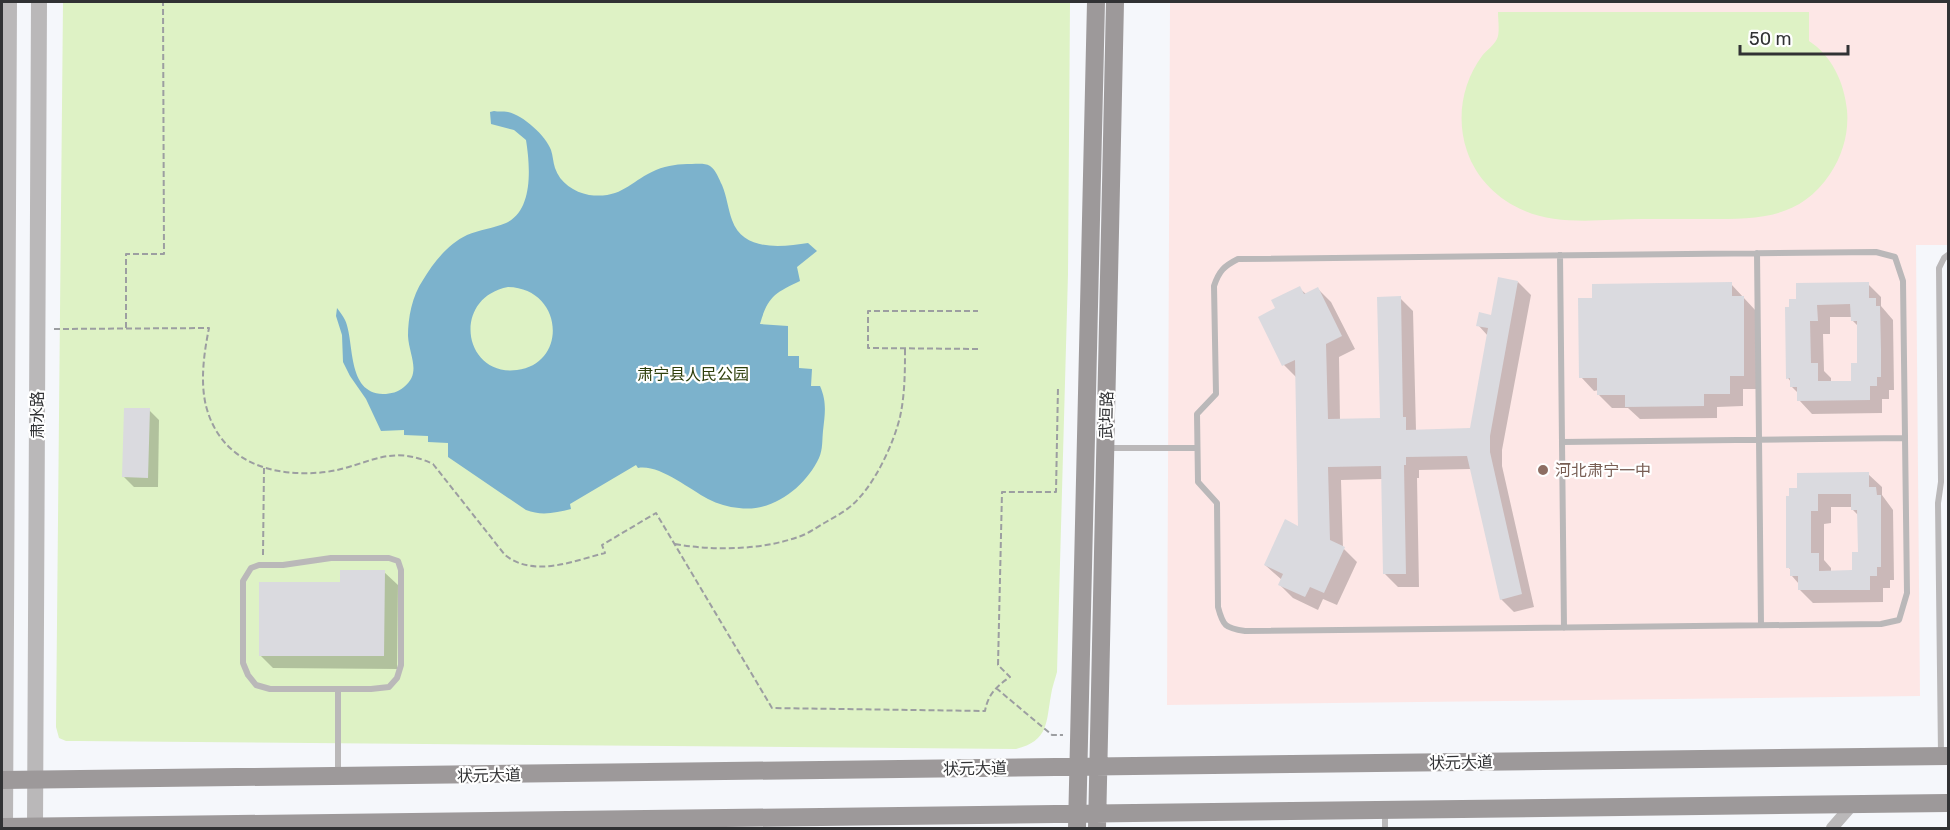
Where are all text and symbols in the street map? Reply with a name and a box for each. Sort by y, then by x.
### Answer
scale bar [1740,18,1848,56]
text: 50 m [1749,28,1792,50]
park label: 肃宁县人民公园 [637,365,749,384]
street label: 肃水路 [28,391,47,439]
street label: 武垣路 [1097,391,1116,439]
place label: 河北肃宁一中 [1555,461,1651,480]
marker: 河北肃宁一中 [1536,463,1550,477]
street label: 状元大道 [1429,752,1493,773]
street label: 状元大道 [943,758,1007,779]
street label: 状元大道 [457,765,521,786]

